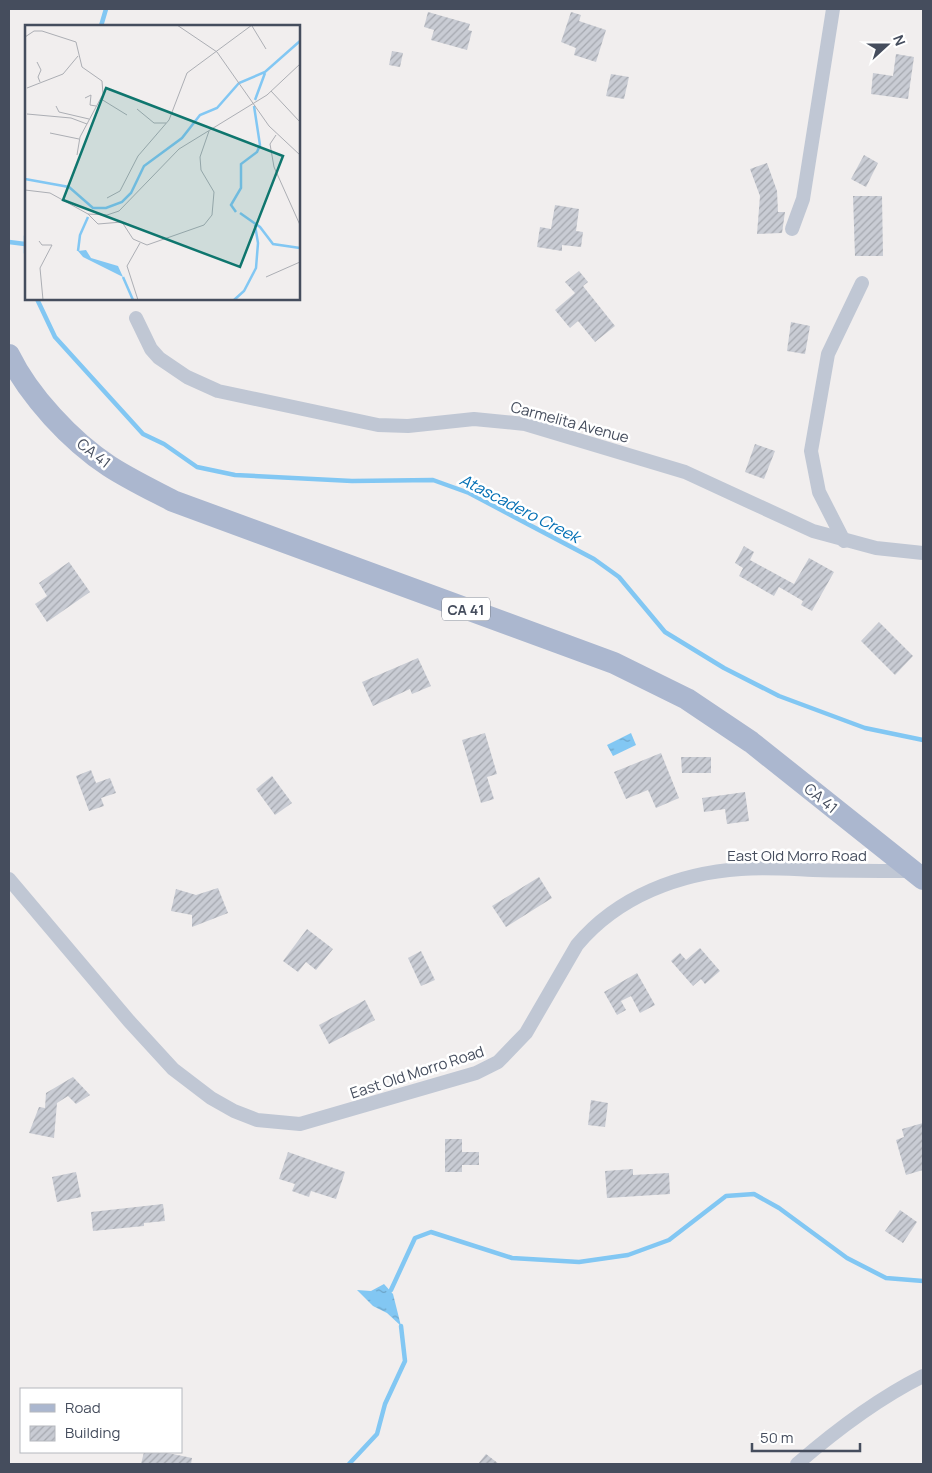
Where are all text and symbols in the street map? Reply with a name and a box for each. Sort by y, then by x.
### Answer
north arrow [862,20,912,70]
inset map [25,25,300,300]
text: N [889,32,910,48]
street label: Carmelita Avenue [509,396,632,448]
street label: CA 41 [73,433,115,473]
water label: Atascadero Creek [456,468,586,549]
road number: CA 41 [442,598,490,620]
street label: CA 41 [800,778,842,818]
street label: East Old Morro Road [727,845,867,866]
street label: East Old Morro Road [347,1040,487,1104]
legend [20,1388,182,1453]
text: Road [65,1397,101,1418]
scale bar [752,1420,860,1452]
text: Building [65,1422,120,1443]
text: 50 m [760,1427,794,1448]

